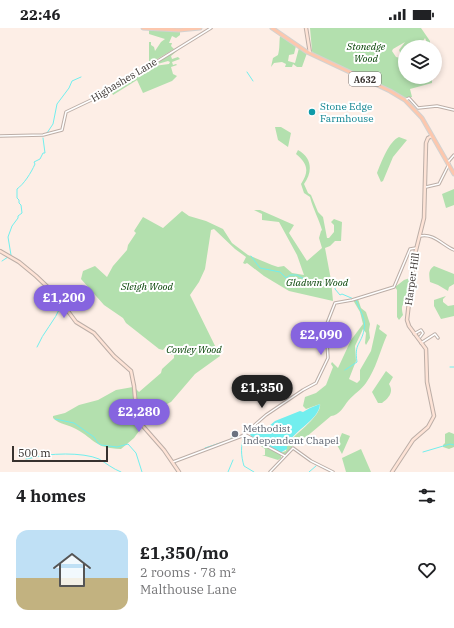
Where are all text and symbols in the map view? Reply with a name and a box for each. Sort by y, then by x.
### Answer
text: 22:46 [20,5,61,24]
park label: Stonedge Wood [346,40,386,65]
map controls [398,40,442,84]
button: layers [398,40,442,84]
street label: Highashes Lane [89,55,159,105]
road number: A632 [349,72,381,86]
place label: Stone Edge Farmhouse [320,100,374,125]
marker: Stone Edge Farmhouse [307,107,317,117]
street label: Harper Hill [402,252,422,306]
park label: Gladwin Wood [286,276,349,289]
park label: Sleigh Wood [120,280,174,293]
pin: £1,200 [31,285,97,319]
text: £1,200 [43,289,85,306]
pin: £2,090 [288,322,354,356]
text: £2,090 [300,326,342,343]
park label: Cowley Wood [166,343,222,356]
pin: £1,350 [229,375,295,409]
text: £1,350 [241,379,283,396]
pin: £2,280 [106,399,172,433]
text: £2,280 [118,403,160,420]
place label: Methodist Independent Chapel [243,422,339,447]
marker: Methodist Independent Chapel [230,429,240,439]
scale bar [12,444,108,463]
text: 500 m [18,446,51,460]
text: 4 homes [16,485,86,507]
icon: filters [416,485,438,507]
text: £1,350/mo [140,542,229,564]
icon: home [48,546,96,594]
icon: heart [416,559,438,581]
text: 2 rooms · 78 m² [140,564,236,581]
text: Malthouse Lane [140,581,237,598]

